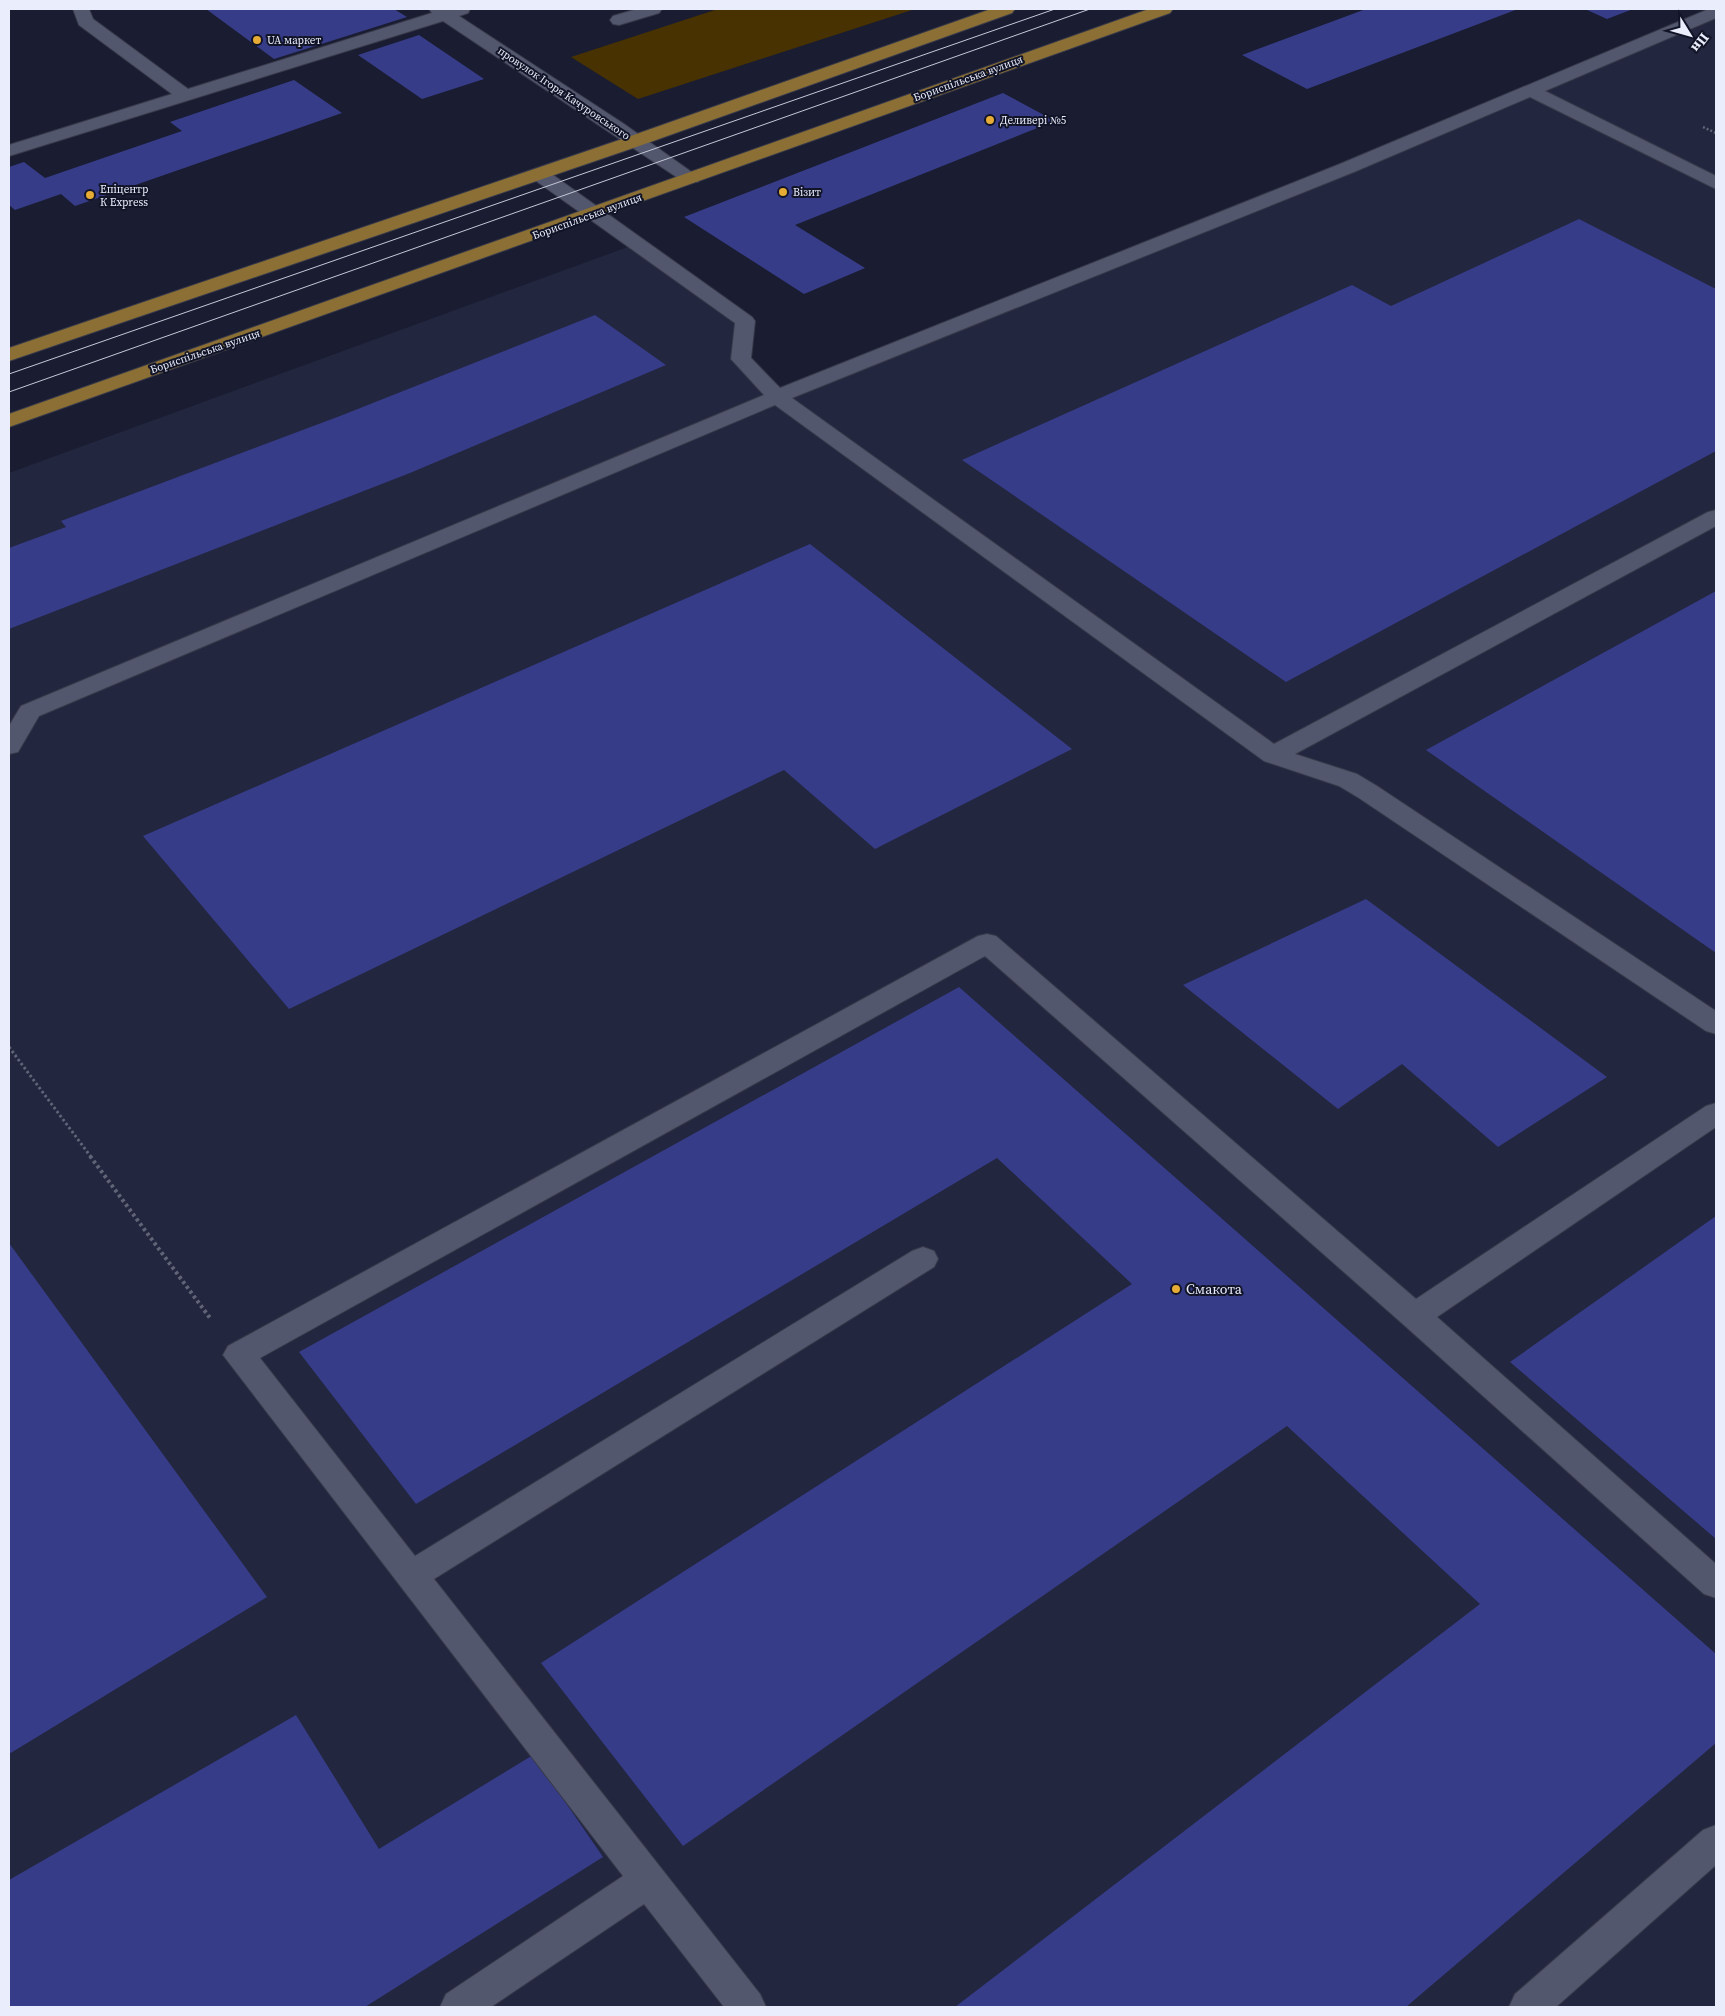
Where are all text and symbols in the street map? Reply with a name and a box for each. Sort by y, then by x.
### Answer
north arrow [1665,10,1715,60]
text: Пн [1686,29,1714,57]
place label: UA маркет [267,33,321,48]
marker: UA маркет [251,34,263,46]
street label: провулок Ігоря Качуровського [495,43,633,143]
street label: Бориспільська вулиця [911,52,1025,105]
place label: Деливері №5 [1000,113,1067,128]
marker: Деливері №5 [984,114,996,126]
place label: Епіцентр К Express [100,182,148,210]
place label: Візит [793,185,821,200]
marker: Візит [777,186,789,198]
marker: Епіцентр К Express [84,189,96,201]
street label: Бориспільська вулиця [530,190,644,243]
street label: Бориспільська вулиця [148,326,262,377]
place label: Смакота [1186,1279,1243,1299]
marker: Смакота [1170,1283,1182,1295]

